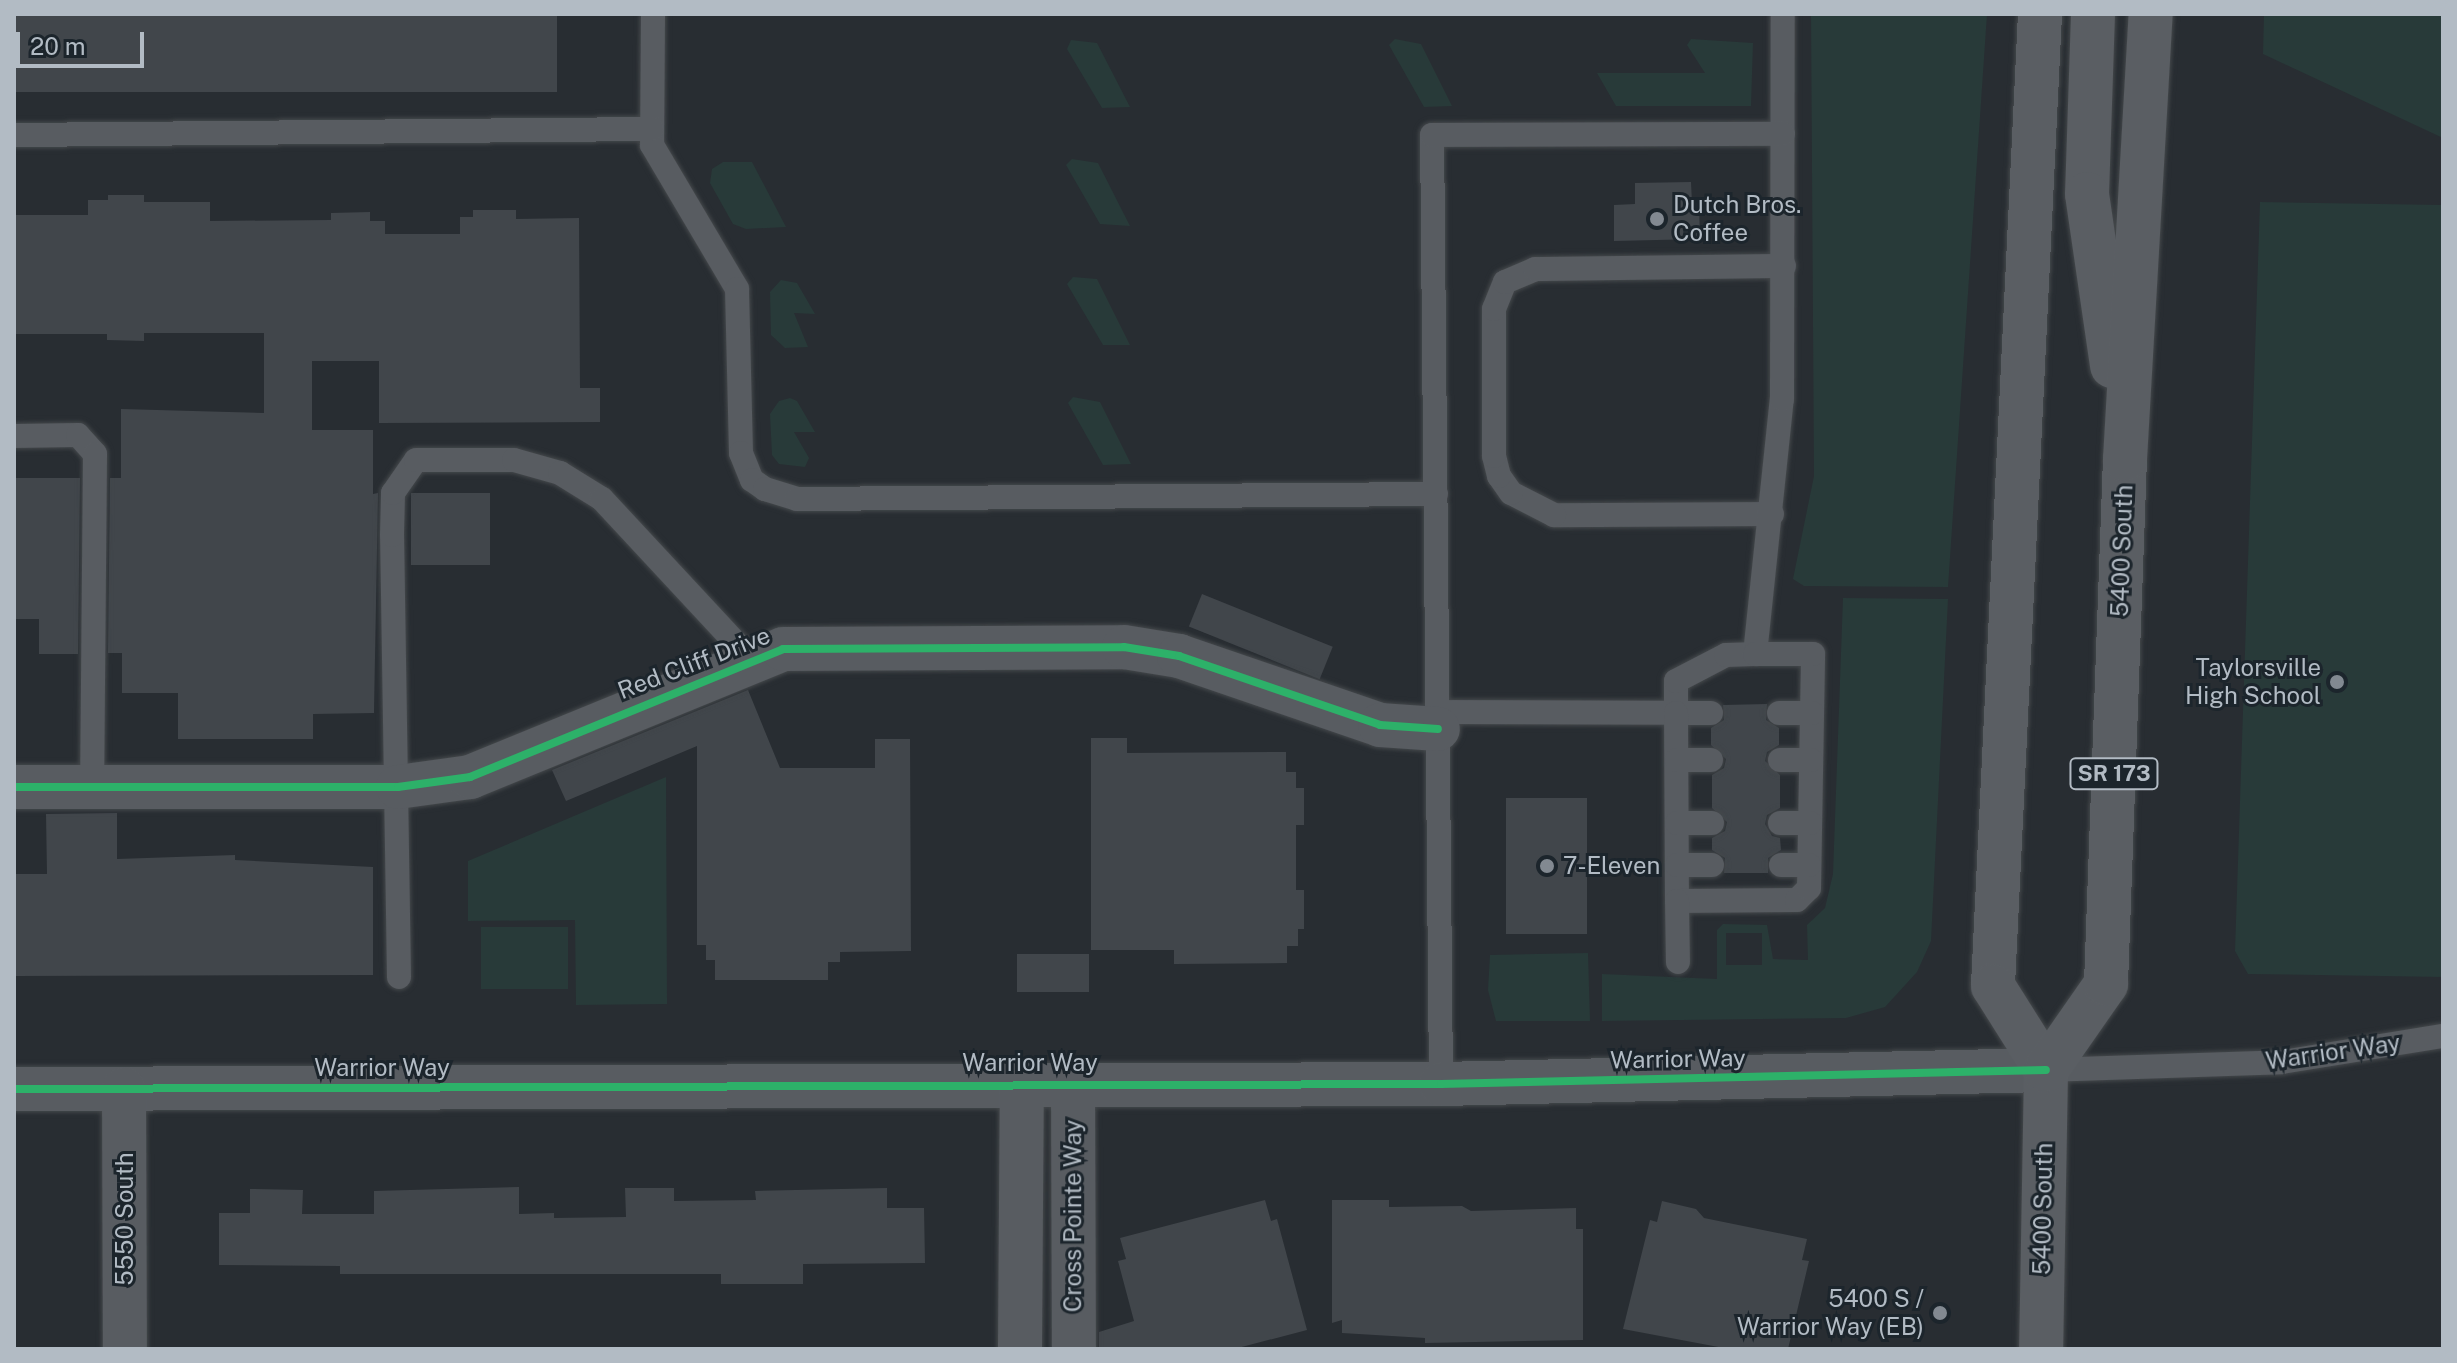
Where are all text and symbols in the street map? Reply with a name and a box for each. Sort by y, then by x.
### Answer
scale bar [20,16,148,66]
text: 20 m [30,32,86,60]
place label: Dutch Bros. Coffee [1673,191,1801,247]
marker: Dutch Bros. Coffee [1648,210,1666,228]
street label: 5400 South [2105,484,2139,618]
street label: Red Cliff Drive [614,621,774,705]
place label: Taylorsville High School [2185,654,2321,710]
marker: Taylorsville High School [2328,673,2346,691]
road number: SR 173 [2068,756,2160,792]
place label: 7-Eleven [1563,852,1660,880]
marker: 7-Eleven [1538,857,1556,875]
street label: Warrior Way [2264,1028,2402,1076]
street label: Warrior Way [1610,1043,1746,1075]
street label: Warrior Way [962,1049,1098,1077]
street label: Warrior Way [314,1054,450,1082]
street label: Cross Pointe Way [1059,1119,1087,1313]
street label: 5400 South [2027,1143,2059,1275]
street label: 5550 South [111,1152,139,1286]
place label: 5400 S / Warrior Way (EB) [1736,1285,1924,1341]
marker: 5400 S / Warrior Way (EB) [1931,1304,1949,1322]

